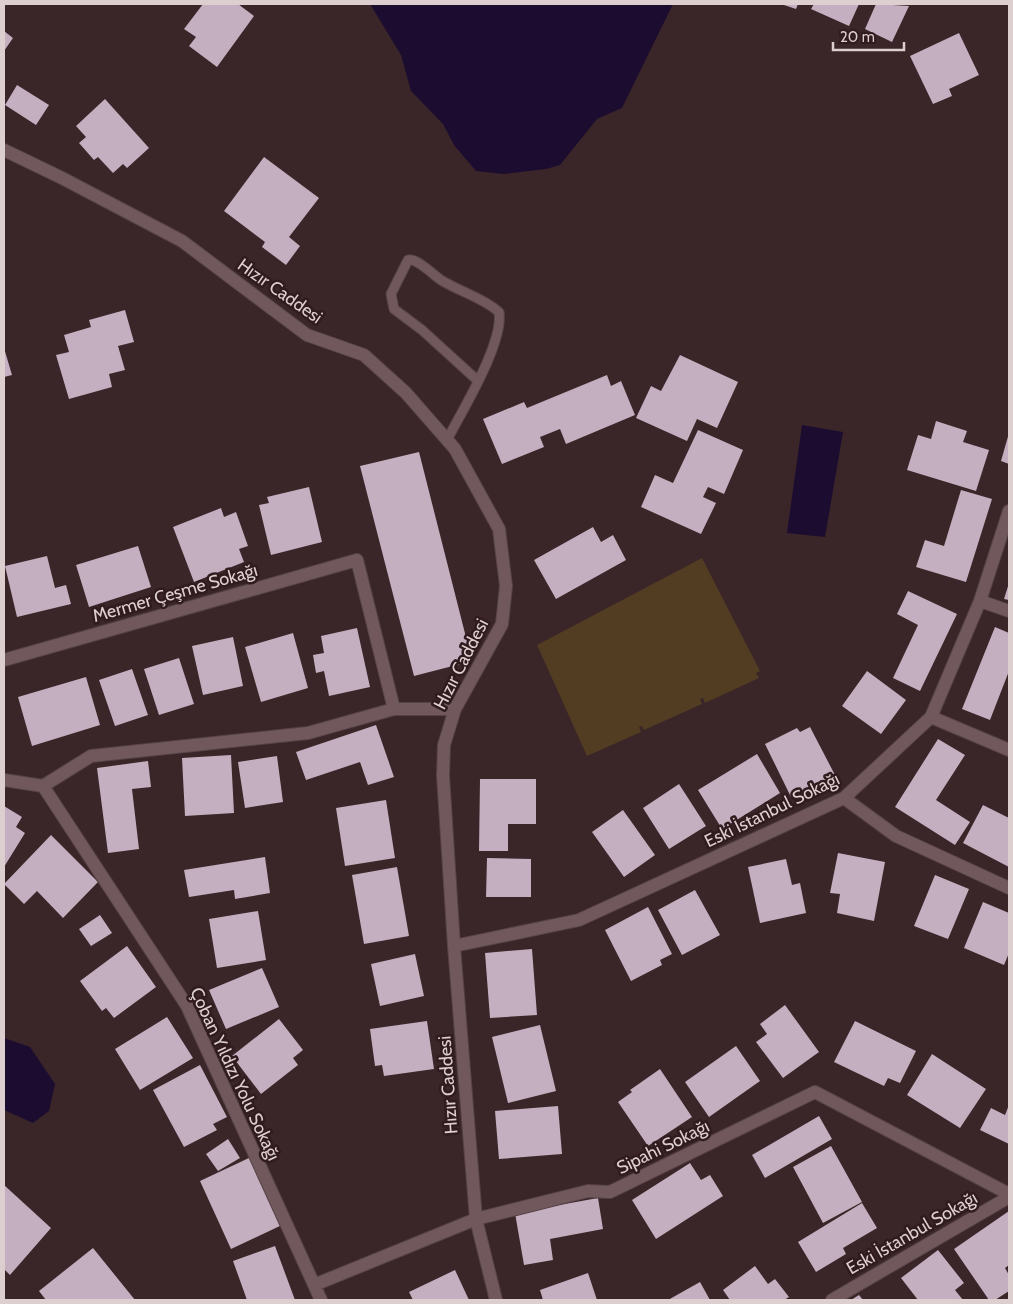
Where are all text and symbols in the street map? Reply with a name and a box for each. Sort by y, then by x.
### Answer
scale bar [833,20,904,52]
text: 20 m [840,28,875,46]
street label: Hızır Caddesi [233,254,327,328]
street label: Mermer Çeşme Sokağı [90,559,260,627]
street label: Hızır Caddesi [429,615,493,713]
street label: Eski İstanbul Sokağı [701,768,843,852]
street label: Çoban Yıldızı Yolu Sokağı [185,984,285,1164]
street label: Hızır Caddesi [434,1035,462,1135]
street label: Sipahi Sokağı [613,1115,713,1179]
street label: Eski İstanbul Sokağı [843,1187,981,1279]

